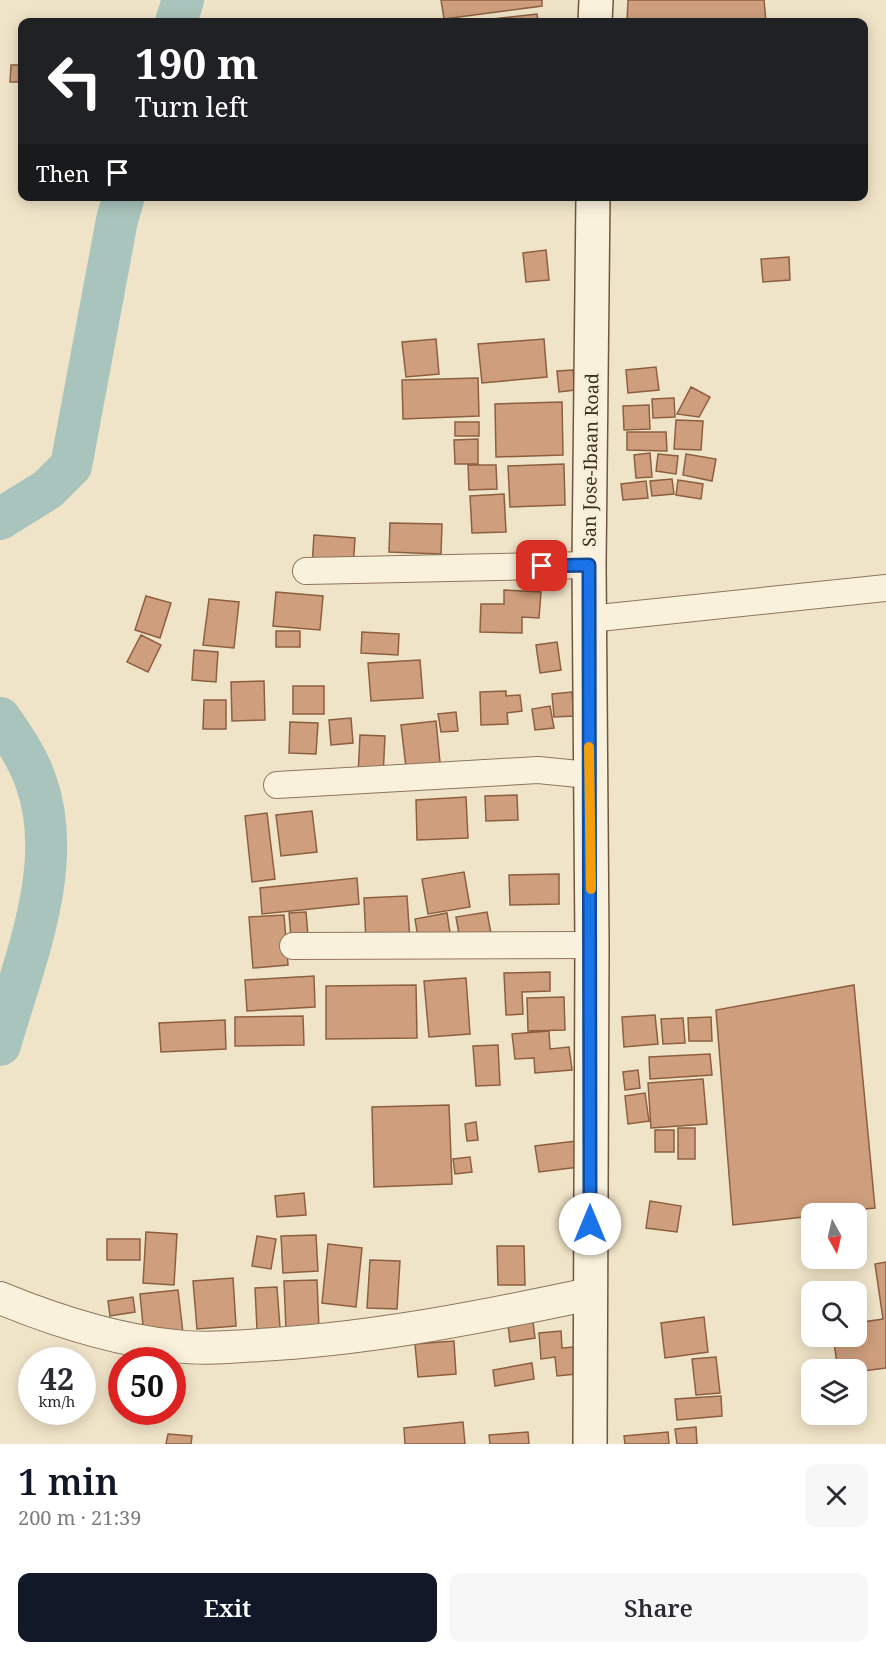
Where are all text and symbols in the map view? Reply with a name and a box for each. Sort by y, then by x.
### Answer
text: 190 m [135,34,259,91]
icon: left [36,42,114,120]
text: Turn left [135,88,248,125]
icon: arrive [101,156,134,189]
text: Then [36,158,89,188]
street label: San Jose-Ibaan Road [576,373,604,547]
pin [516,540,567,591]
icon: arrive [525,549,558,582]
position arrow [558,1192,622,1256]
north arrow [801,1203,867,1269]
map controls [801,1203,867,1425]
button: search [801,1281,867,1347]
speed limit sign: 50 [108,1347,186,1425]
text: 42 [40,1358,74,1399]
button: layers [801,1359,867,1425]
text: km/h [39,1391,75,1411]
text: 1 min [18,1457,119,1506]
button: close [805,1464,868,1527]
text: 200 m · 21:39 [18,1504,141,1531]
button: Exit [18,1573,437,1642]
button: Share [449,1573,868,1642]

